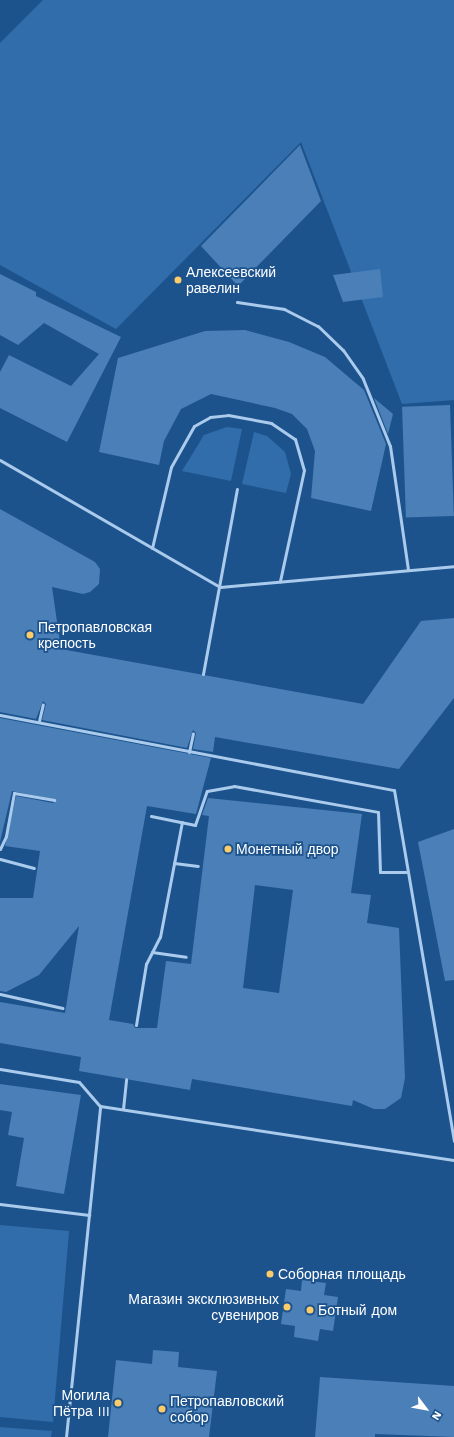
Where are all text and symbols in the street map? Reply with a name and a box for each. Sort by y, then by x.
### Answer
place label: Алексеевский равелин [186,264,276,296]
marker: Алексеевский равелин [173,275,183,285]
place label: Петропавловская крепость [38,619,152,652]
marker: Петропавловская крепость [25,630,35,640]
place label: Монетный двор [236,841,338,857]
marker: Монетный двор [223,844,233,854]
place label: Соборная площадь [278,1266,406,1282]
marker: Соборная площадь [265,1269,275,1279]
place label: Магазин эксклюзивных сувениров [128,1291,279,1324]
marker: Магазин эксклюзивных сувениров [282,1302,292,1312]
place label: Ботный дом [318,1302,397,1318]
marker: Ботный дом [305,1305,315,1315]
place label: Могила Пётра III [53,1387,110,1420]
north arrow [406,1389,446,1429]
place label: Петропавловский собор [170,1393,284,1426]
marker: Могила Пётра III [113,1398,123,1408]
marker: Петропавловский собор [157,1404,167,1414]
text: N [429,1409,444,1423]

